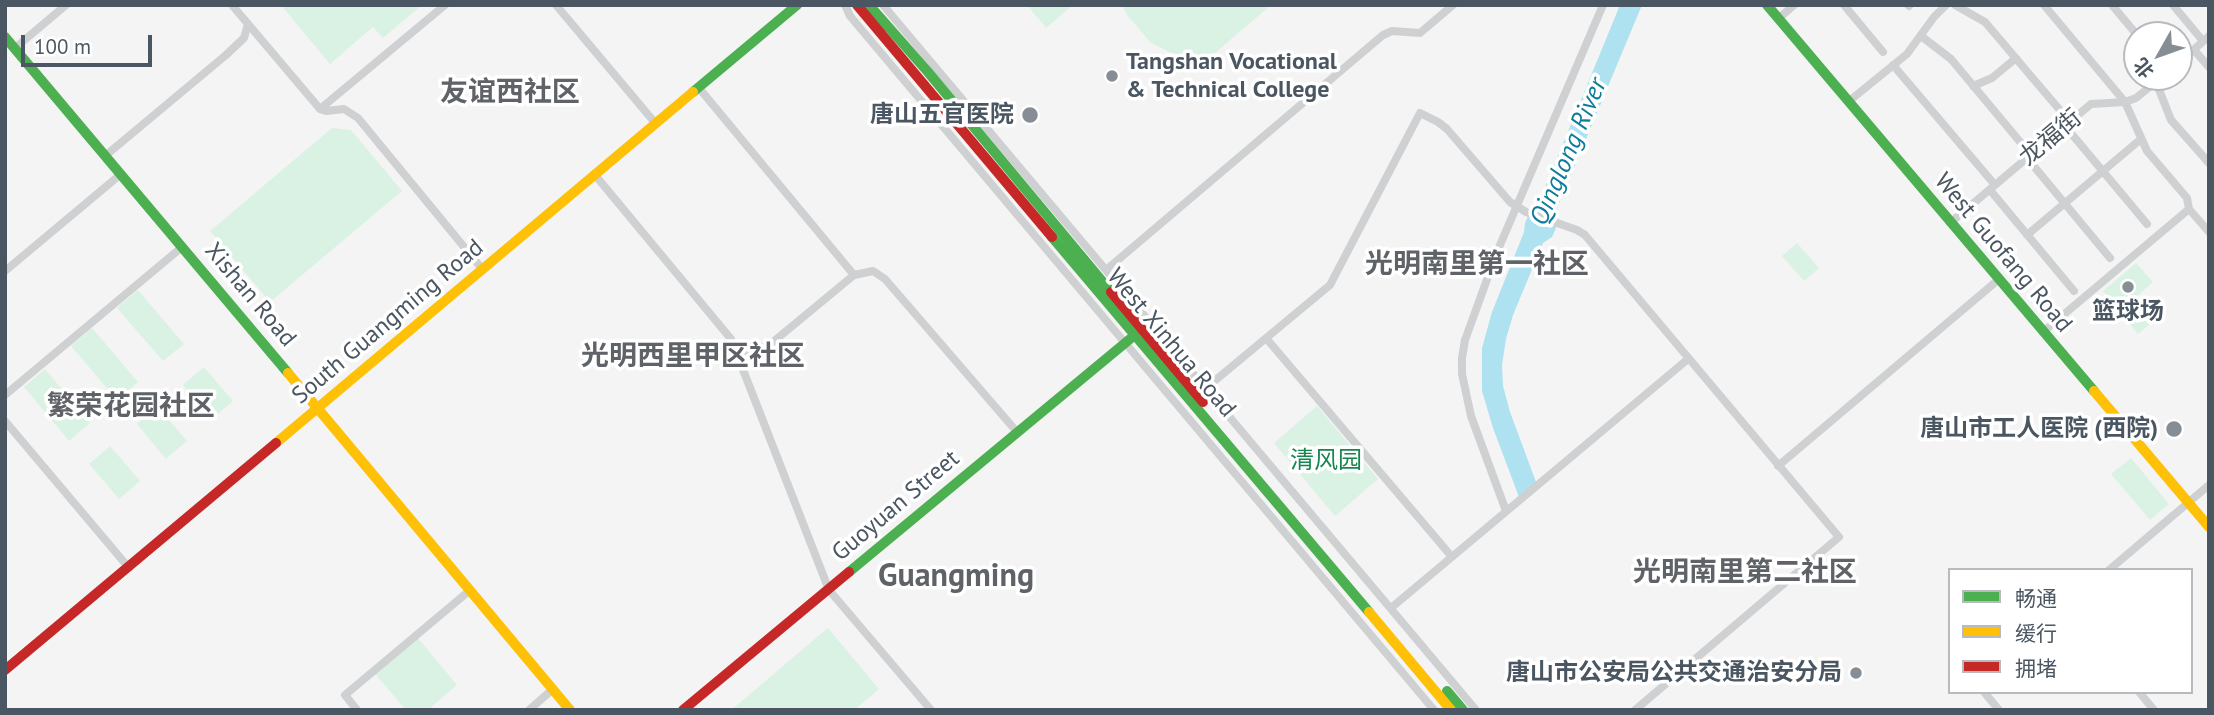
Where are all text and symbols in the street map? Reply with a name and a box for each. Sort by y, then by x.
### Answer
scale bar [24,21,156,65]
north arrow [2123,21,2193,91]
text: 100 m [34,33,91,60]
place label: Tangshan Vocational & Technical College [1126,48,1337,104]
text: 北 [2128,53,2159,83]
marker: Tangshan Vocational & Technical College [1104,68,1120,84]
water label: Qinglong River [1524,74,1614,230]
district label: 友谊西社区 [440,76,580,110]
place label: 唐山五官医院 [870,101,1014,129]
street label: 龙福街 [2014,104,2088,172]
marker: 唐山五官医院 [1020,105,1040,125]
street label: West Guofang Road [1928,168,2078,338]
street label: South Guangming Road [286,234,490,410]
street label: Xishan Road [198,237,302,353]
district label: 光明南里第一社区 [1365,248,1589,282]
street label: West Xinhua Road [1100,263,1242,423]
marker: 篮球场 [2120,279,2136,295]
place label: 篮球场 [2092,298,2164,326]
district label: 光明西里甲区社区 [581,340,805,374]
district label: 繁荣花园社区 [47,390,215,424]
place label: 唐山市工人医院 (西院) [1920,415,2158,443]
marker: 唐山市工人医院 (西院) [2164,419,2184,439]
street label: Guoyuan Street [827,444,965,568]
park label: 清风园 [1290,447,1362,475]
district label: 光明南里第二社区 [1633,556,1857,590]
district label: Guangming [878,558,1034,596]
legend [1948,568,2193,694]
text: 畅通 [2015,585,2057,612]
text: 缓行 [2015,620,2057,647]
text: 拥堵 [2015,655,2057,682]
place label: 唐山市公安局公共交通治安分局 [1506,659,1842,687]
marker: 唐山市公安局公共交通治安分局 [1848,665,1864,681]

